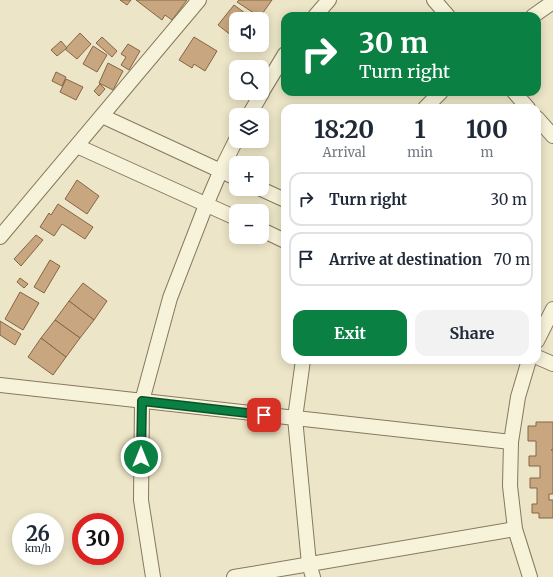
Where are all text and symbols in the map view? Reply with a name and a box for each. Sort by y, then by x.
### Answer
map controls [229,12,269,244]
button: sound [229,12,269,52]
text: 30 m [359,25,428,61]
icon: right [293,28,345,80]
button: search [229,60,269,100]
text: Turn right [359,60,450,83]
button: layers [229,108,269,148]
text: 18:20 [314,114,374,145]
text: 1 [415,114,426,145]
text: 100 [466,114,508,145]
text: Arrival [322,144,366,161]
text: min [407,144,433,161]
text: m [481,144,493,161]
button: + [229,156,269,196]
icon: right [295,188,317,210]
text: Turn right [329,190,407,209]
text: 30 m [490,190,527,209]
button: − [229,204,269,244]
icon: arrive [295,248,317,270]
text: Arrive at destination [329,250,482,269]
text: 70 m [494,250,530,269]
button: Exit [293,310,407,356]
button: Share [415,310,529,356]
pin [247,398,281,432]
icon: arrive [253,404,275,426]
position arrow [120,436,162,478]
speed limit sign: 30 [72,513,124,565]
text: 26 [26,521,50,546]
text: km/h [25,542,51,555]

